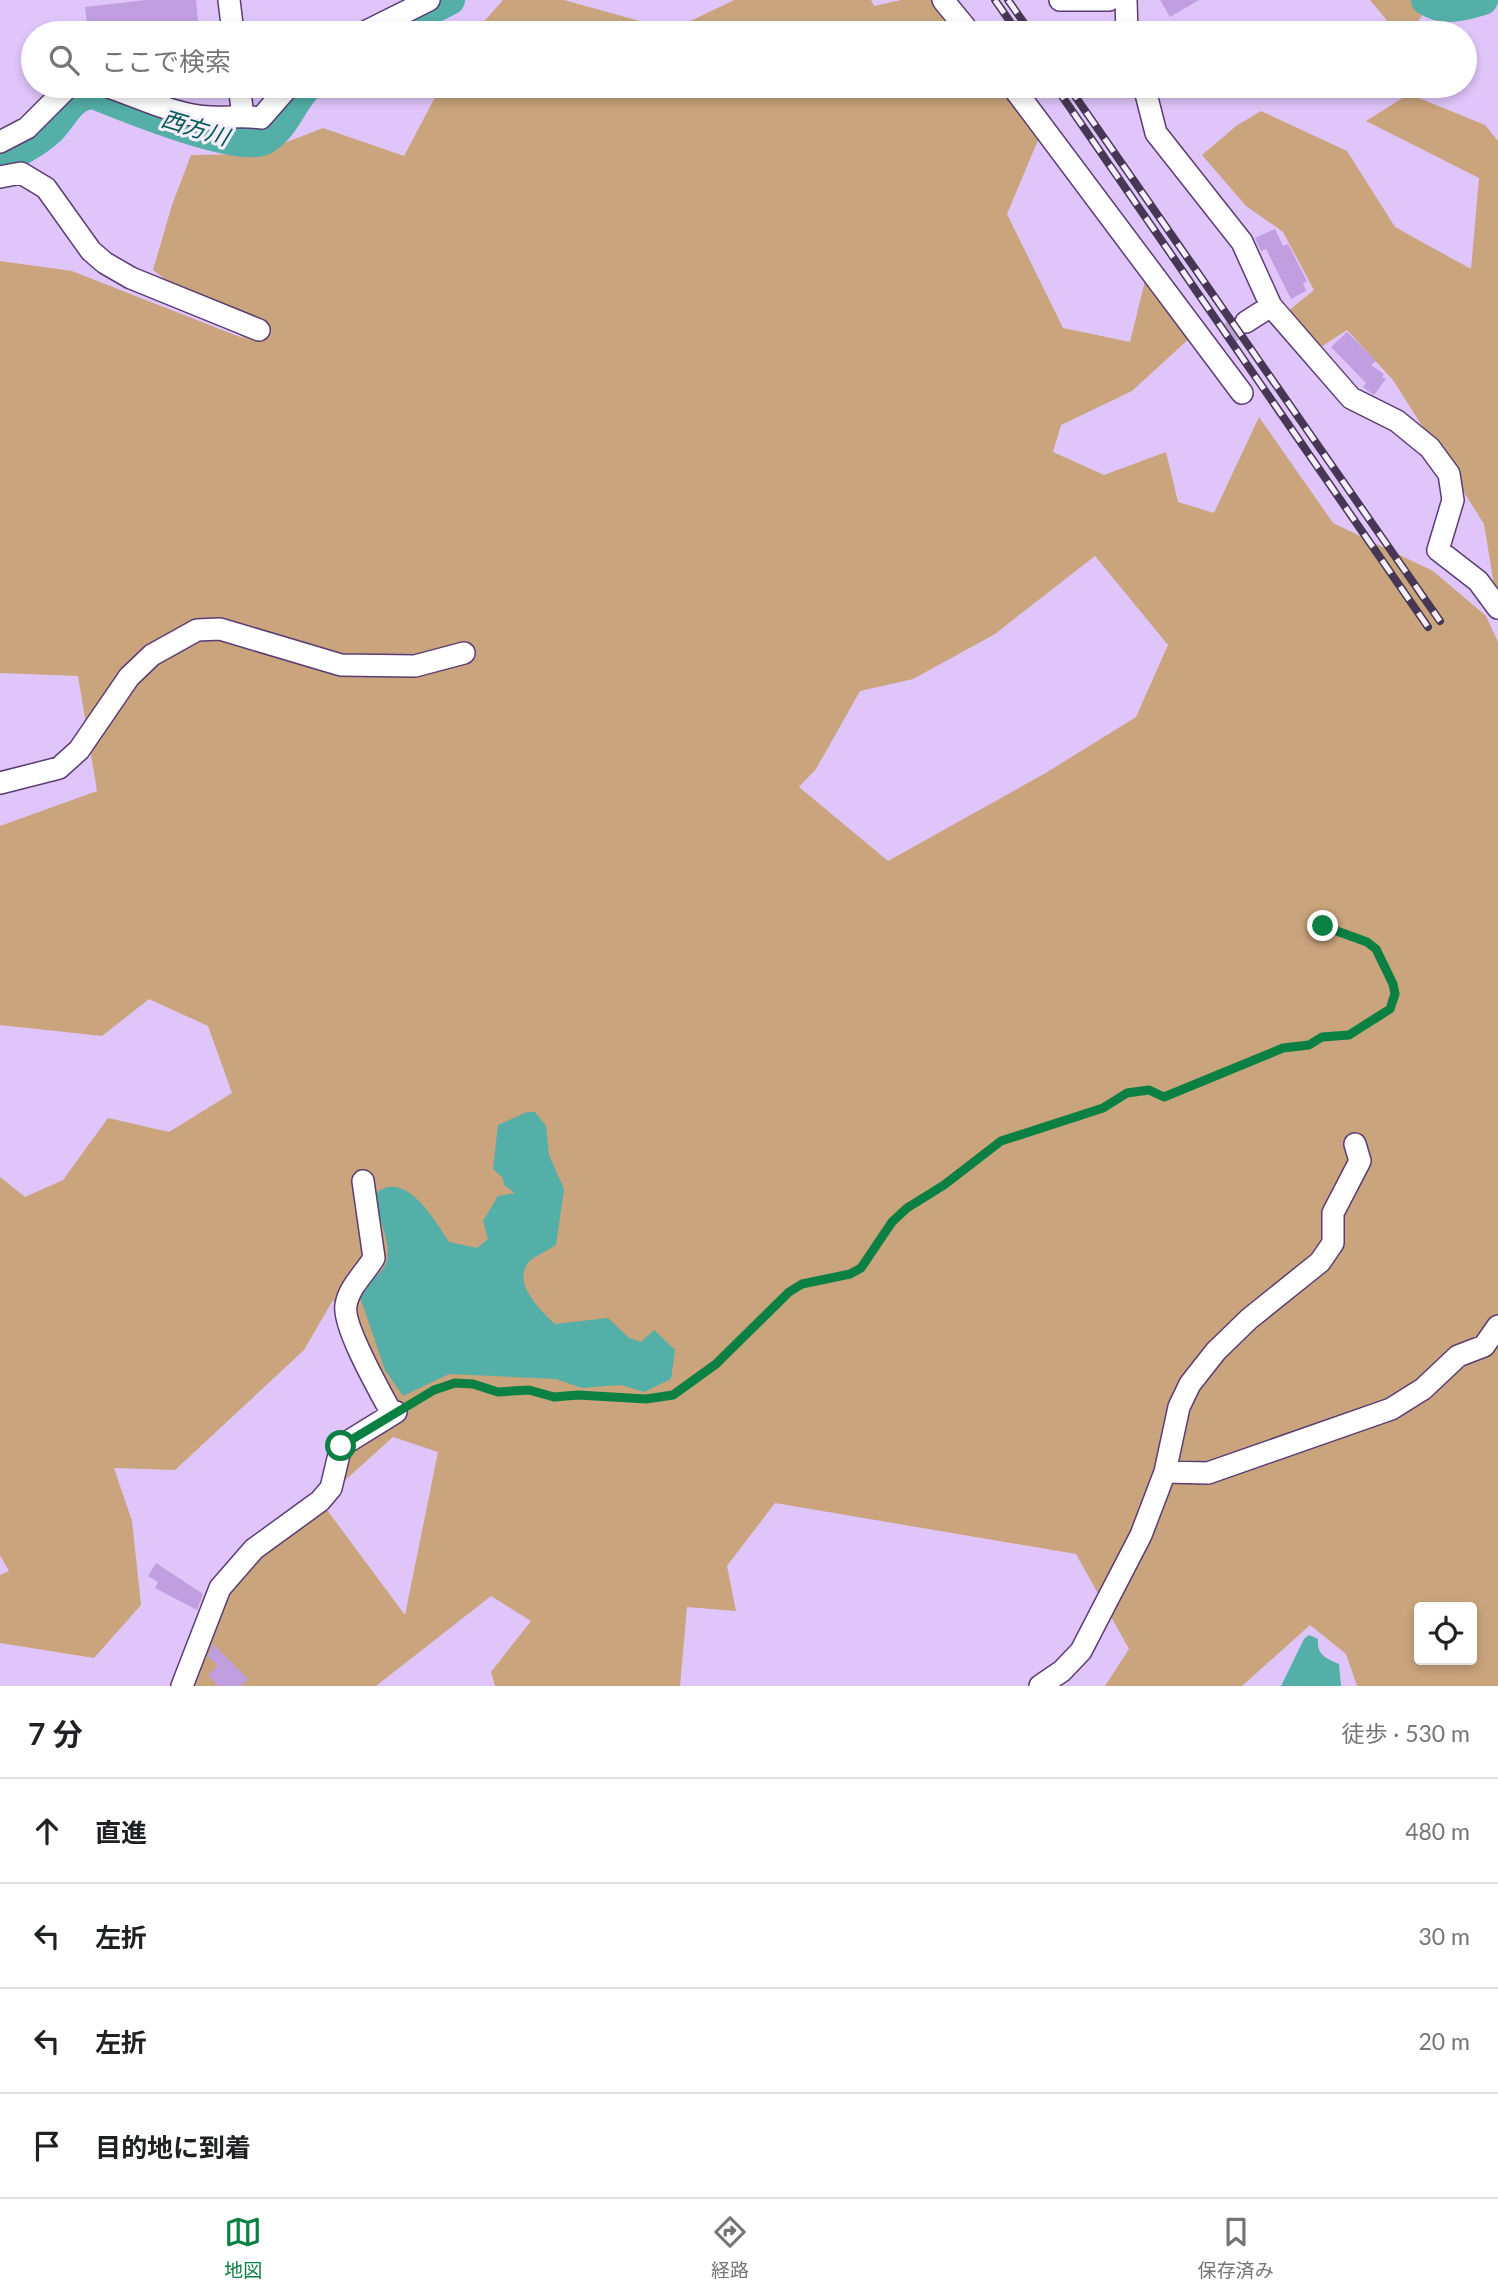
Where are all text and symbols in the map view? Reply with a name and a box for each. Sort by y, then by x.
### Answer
search box [21,21,1477,98]
icon: search [45,41,83,79]
text: ここで検索 [101,45,231,77]
water label: 西方川 [158,104,235,151]
route end [1307,910,1338,941]
route start [325,1430,356,1461]
map controls [1414,1602,1477,1665]
button: locate [1414,1602,1477,1665]
text: 7 分 [28,1715,83,1751]
text: 徒歩 · 530 m [1341,1719,1470,1747]
icon: ahead [28,1812,66,1850]
text: 直進 [95,1816,147,1848]
text: 480 m [1405,1817,1470,1845]
icon: left [28,1917,66,1955]
text: 左折 [95,1921,147,1953]
text: 30 m [1419,1922,1470,1950]
icon: left [28,2022,66,2060]
text: 左折 [95,2026,147,2058]
text: 20 m [1419,2027,1470,2055]
icon: arrive [28,2127,66,2165]
text: 目的地に到着 [95,2131,251,2163]
tab: 地図 [224,2213,262,2282]
tab: 経路 [711,2213,749,2282]
tab: 保存済み [1198,2213,1274,2282]

